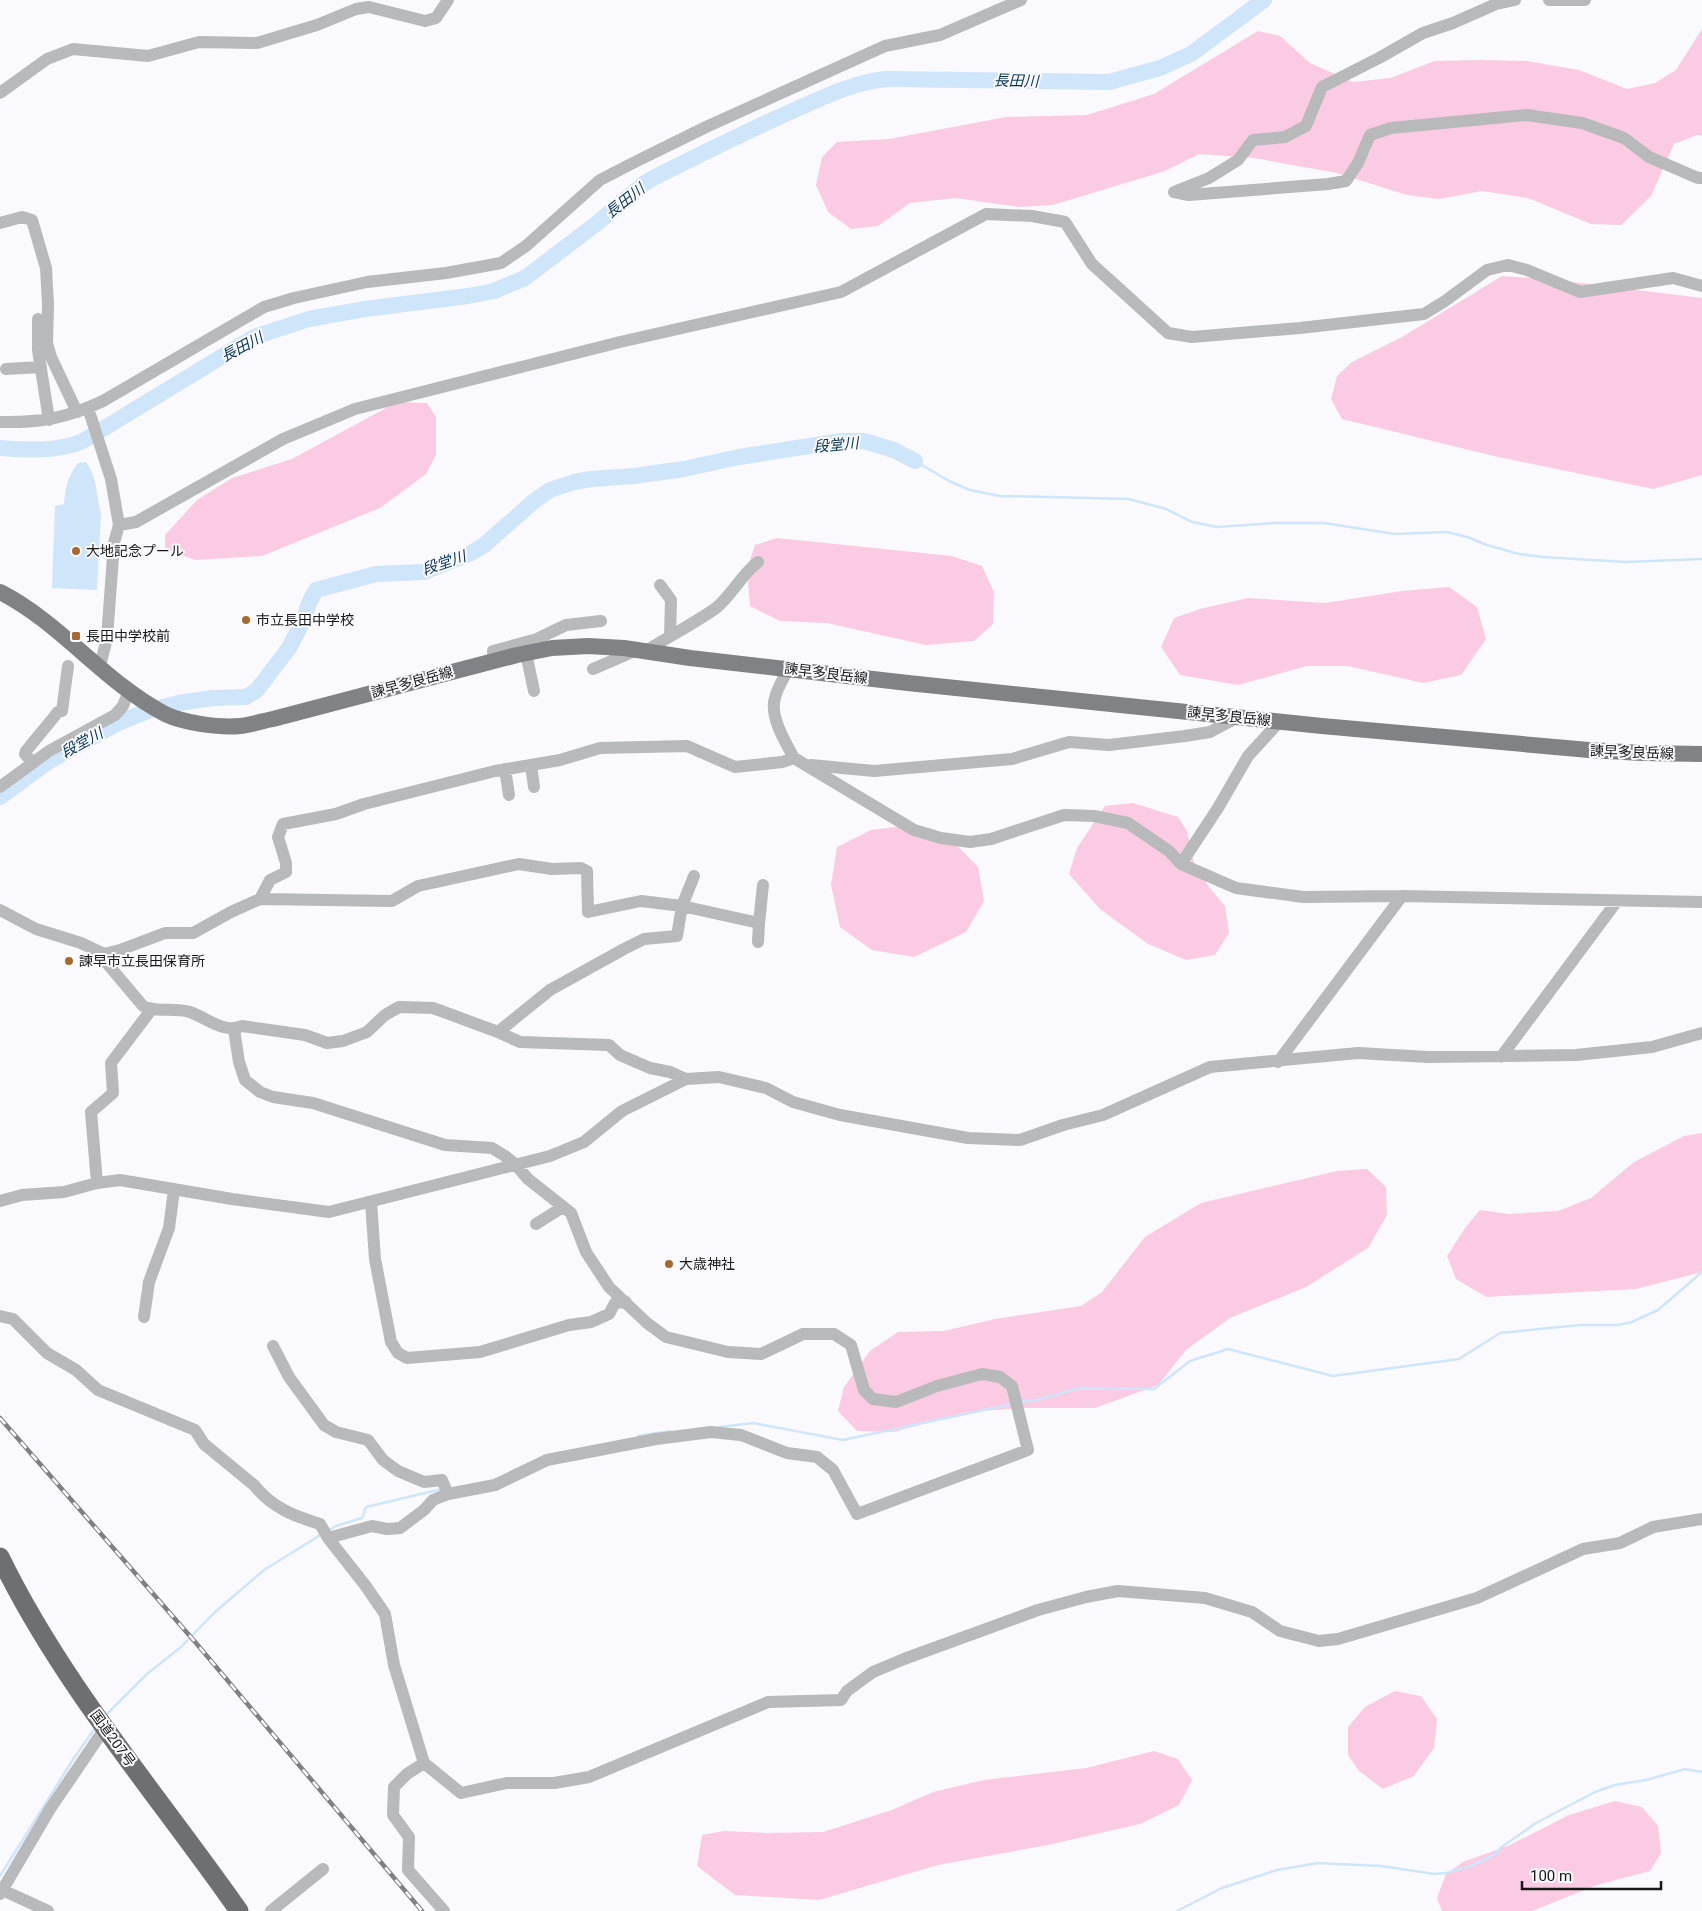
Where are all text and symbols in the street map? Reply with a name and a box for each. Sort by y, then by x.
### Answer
water label: 長田川 [993,72,1041,90]
water label: 長田川 [602,179,650,222]
water label: 長田川 [218,328,268,366]
water label: 段堂川 [813,434,861,456]
place label: 大地記念プール [86,543,184,559]
marker: 大地記念プール [70,545,82,557]
water label: 段堂川 [420,547,470,579]
place label: 市立長田中学校 [256,612,354,628]
marker: 市立長田中学校 [240,614,252,626]
place label: 長田中学校前 [86,628,170,644]
marker: 長田中学校前 [70,630,82,642]
street label: 諫早多良岳線 [783,660,869,686]
street label: 諫早多良岳線 [369,663,455,701]
street label: 諫早多良岳線 [1186,704,1272,728]
water label: 段堂川 [58,723,108,762]
street label: 諫早多良岳線 [1590,743,1674,761]
place label: 諫早市立長田保育所 [79,953,205,969]
marker: 諫早市立長田保育所 [63,955,75,967]
place label: 大歳神社 [679,1256,735,1272]
marker: 大歳神社 [663,1258,675,1270]
street label: 国道207号 [87,1707,139,1769]
scale bar [1522,1858,1661,1890]
text: 100 m [1530,1867,1572,1885]

